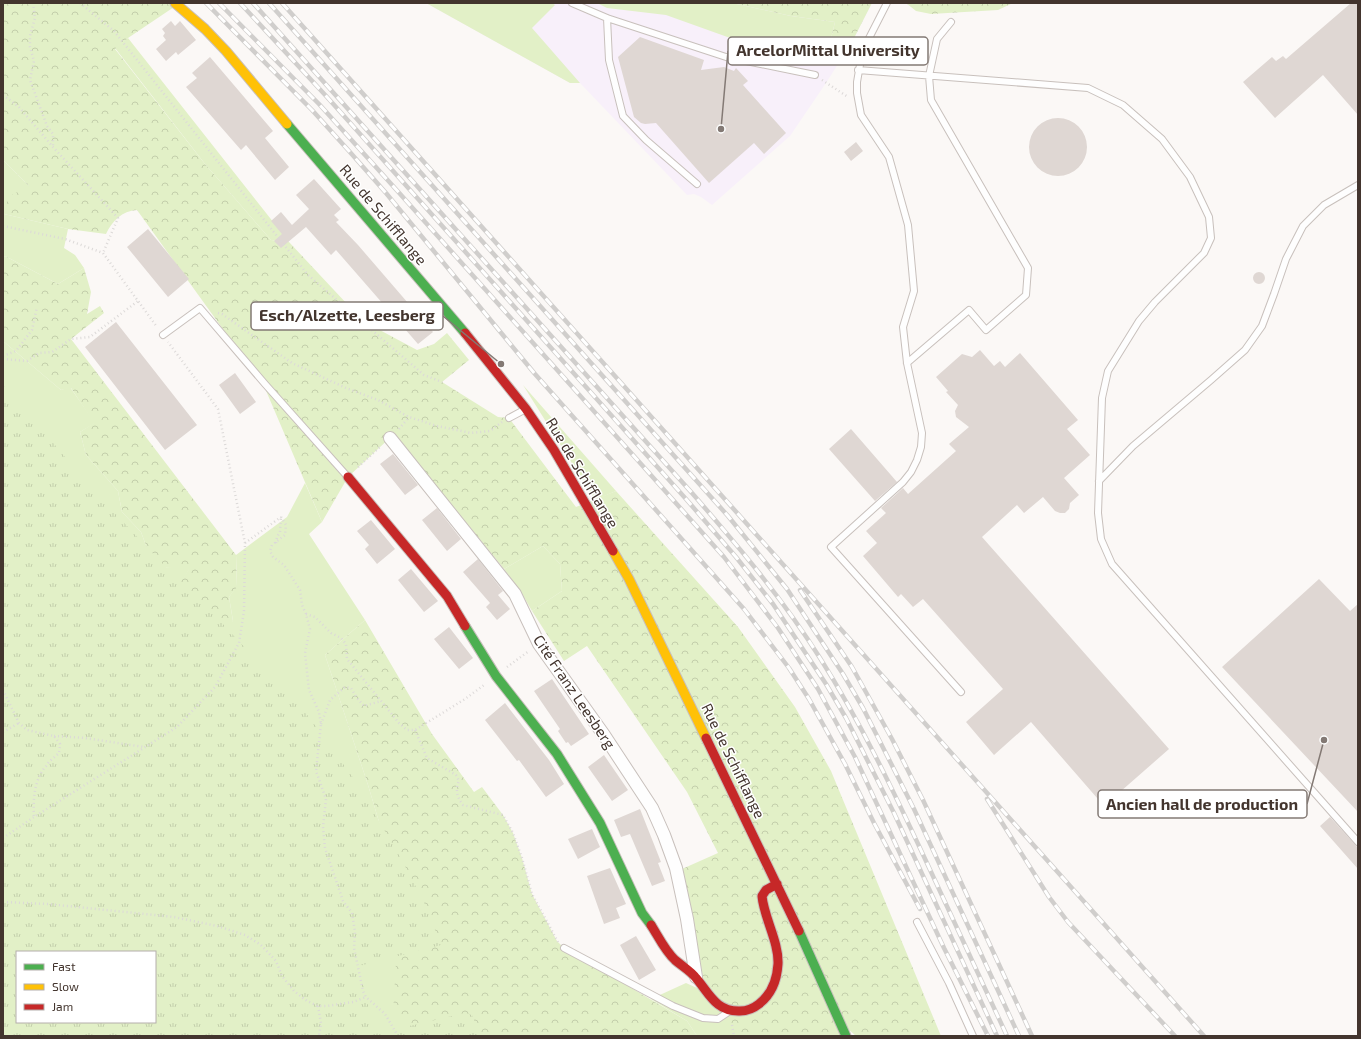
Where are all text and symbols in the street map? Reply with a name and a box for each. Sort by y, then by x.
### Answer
callout: ArcelorMittal University [728,37,928,65]
text: ArcelorMittal University [736,40,920,60]
street label: Rue de Schifflange [336,160,431,268]
callout: Esch/Alzette, Leesberg [251,302,443,330]
text: Esch/Alzette, Leesberg [259,305,436,324]
street label: Rue de Schifflange [543,414,623,531]
street label: Cité Franz Leesberg [530,631,620,752]
street label: Rue de Schifflange [698,700,770,821]
callout: Ancien hall de production [1098,790,1307,818]
text: Ancien hall de production [1106,794,1298,813]
legend [16,951,156,1023]
text: Fast [52,959,76,973]
text: Slow [52,979,79,993]
text: Jam [52,999,73,1013]

